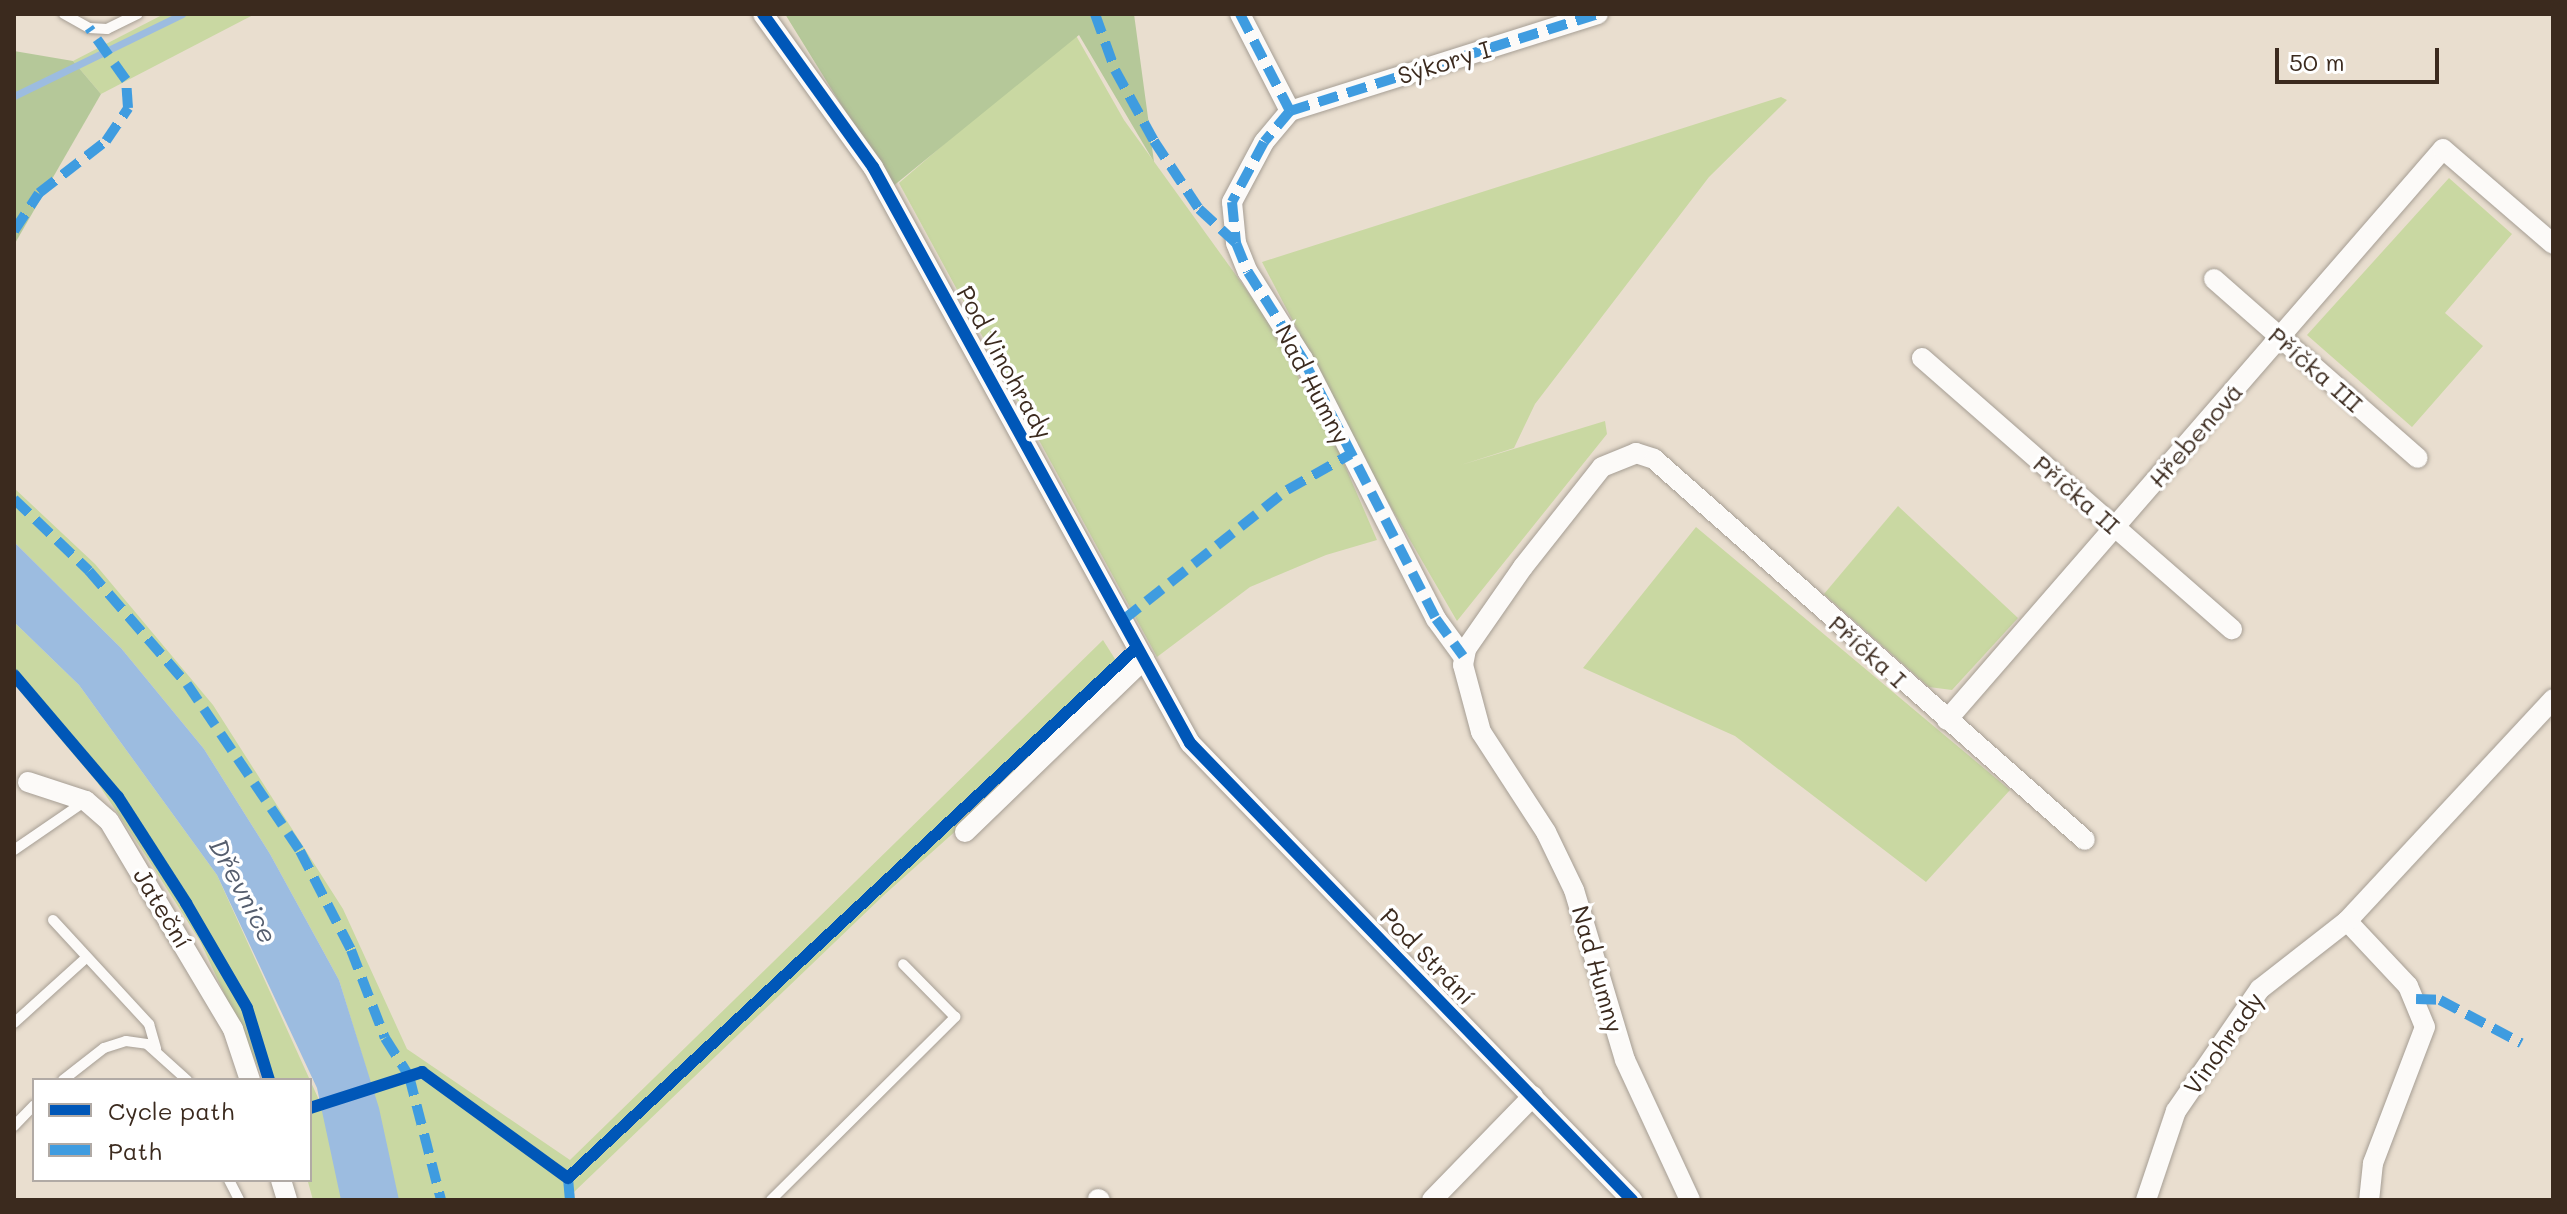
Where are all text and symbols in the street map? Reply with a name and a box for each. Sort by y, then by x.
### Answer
scale bar [2279,32,2443,82]
street label: Sýkory I [1394,34,1494,90]
text: 50 m [2289,46,2345,77]
street label: Pod Vinohrady [951,281,1059,443]
street label: Nad Humny [1270,320,1356,448]
street label: Příčka III [2263,320,2369,418]
street label: Hřebenová [2142,377,2248,493]
street label: Příčka II [2028,449,2126,539]
street label: Příčka I [1823,609,1913,693]
water label: Dřevnice [202,833,284,949]
street label: Jateční [128,863,198,953]
street label: Pod Strání [1375,902,1481,1010]
street label: Nad Humny [1566,902,1630,1036]
street label: Vinohrady [2177,986,2269,1100]
legend [32,1078,312,1182]
text: Cycle path [108,1095,234,1126]
text: Path [108,1135,162,1166]

